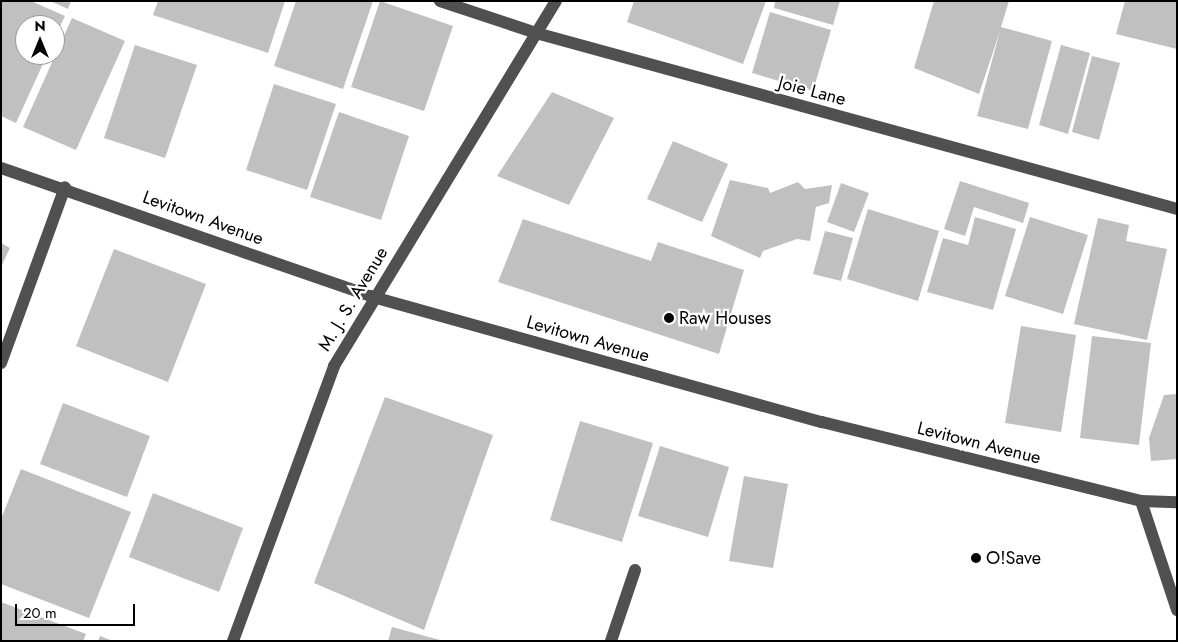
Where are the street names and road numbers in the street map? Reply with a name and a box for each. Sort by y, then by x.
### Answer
street label: Joie Lane [776,72,848,110]
street label: Levitown Avenue [140,186,266,250]
street label: M. J. S. Avenue [314,243,392,355]
street label: Levitown Avenue [524,311,652,367]
street label: Levitown Avenue [915,417,1043,469]

